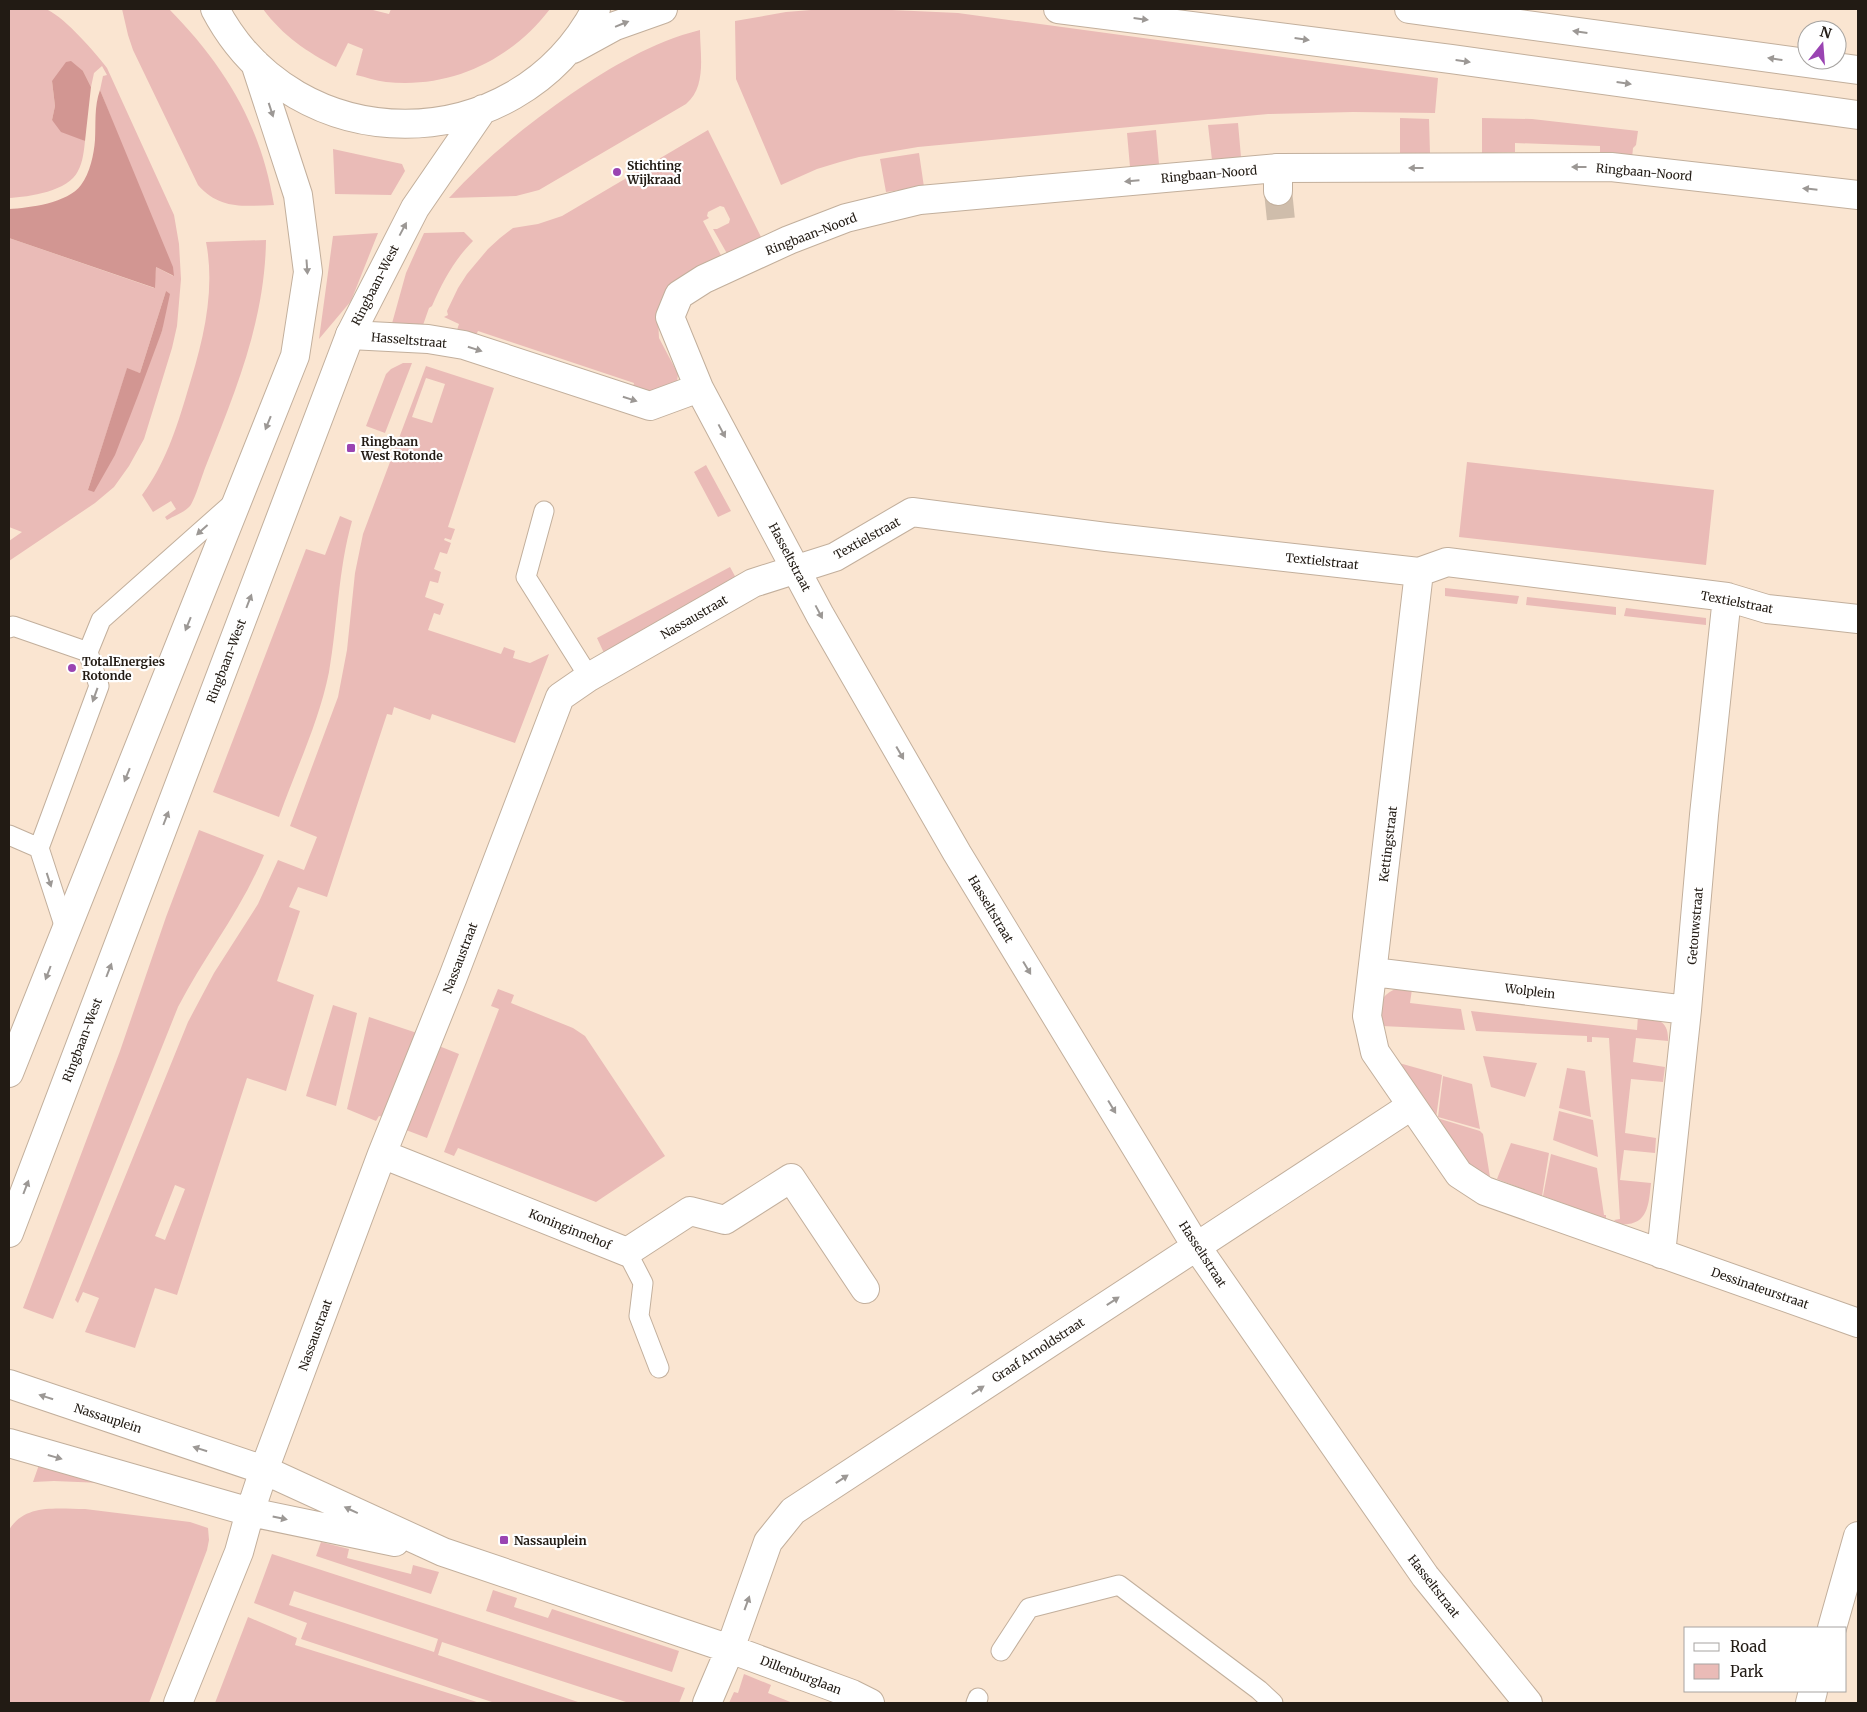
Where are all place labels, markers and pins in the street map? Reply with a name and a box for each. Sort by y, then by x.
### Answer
place label: Stichting Wijkraad [626,158,682,187]
marker: Stichting Wijkraad [611,166,623,178]
place label: Ringbaan West Rotonde [360,434,443,463]
marker: Ringbaan West Rotonde [345,442,357,454]
place label: TotalEnergies Rotonde [82,654,165,683]
marker: TotalEnergies Rotonde [66,662,78,674]
place label: Nassauplein [514,1533,587,1548]
marker: Nassauplein [498,1534,510,1546]

